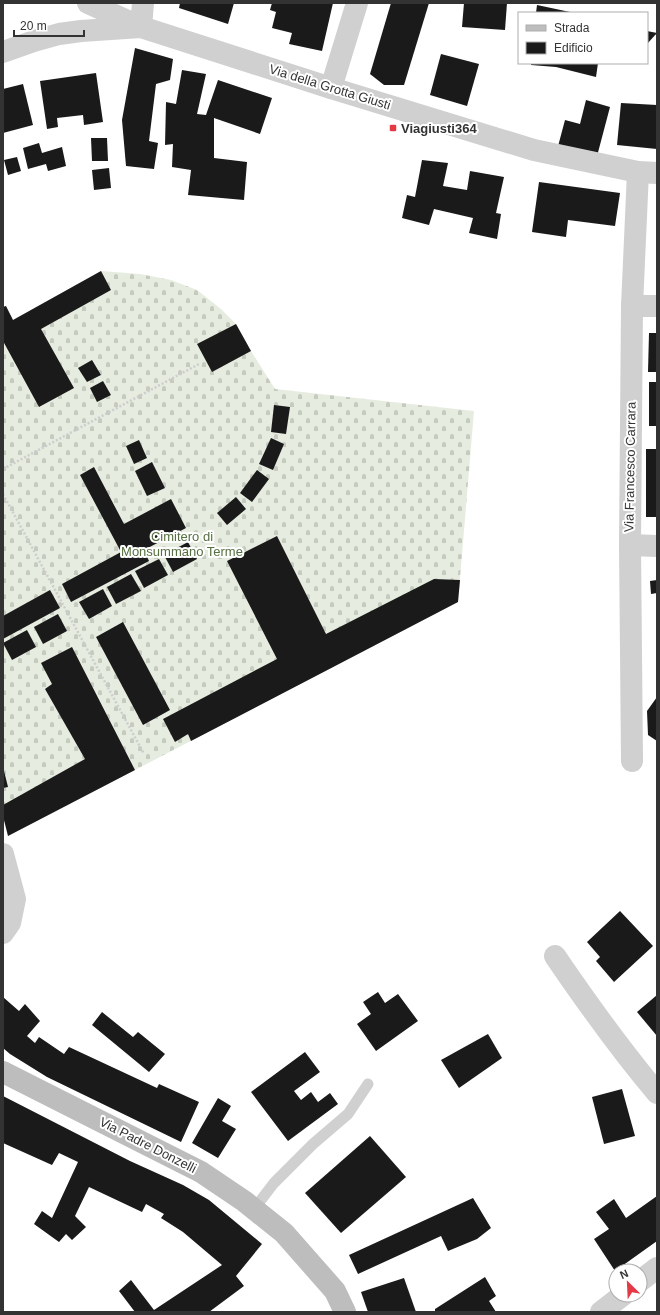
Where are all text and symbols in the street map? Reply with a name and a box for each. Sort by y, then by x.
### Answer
scale bar [14,12,84,38]
legend [518,12,648,64]
text: 20 m [20,19,47,33]
text: Strada [554,21,590,35]
text: Edificio [554,41,593,55]
street label: Via della Grotta Giusti [267,61,393,113]
place label: Viagiusti364 [401,121,477,136]
marker: Viagiusti364 [388,123,398,133]
street label: Via Francesco Carrara [621,401,639,532]
park label: Cimitero di Monsummano Terme [121,529,243,559]
street label: Via Padre Donzelli [97,1114,199,1176]
north arrow [608,1263,648,1303]
text: N [618,1267,630,1281]

